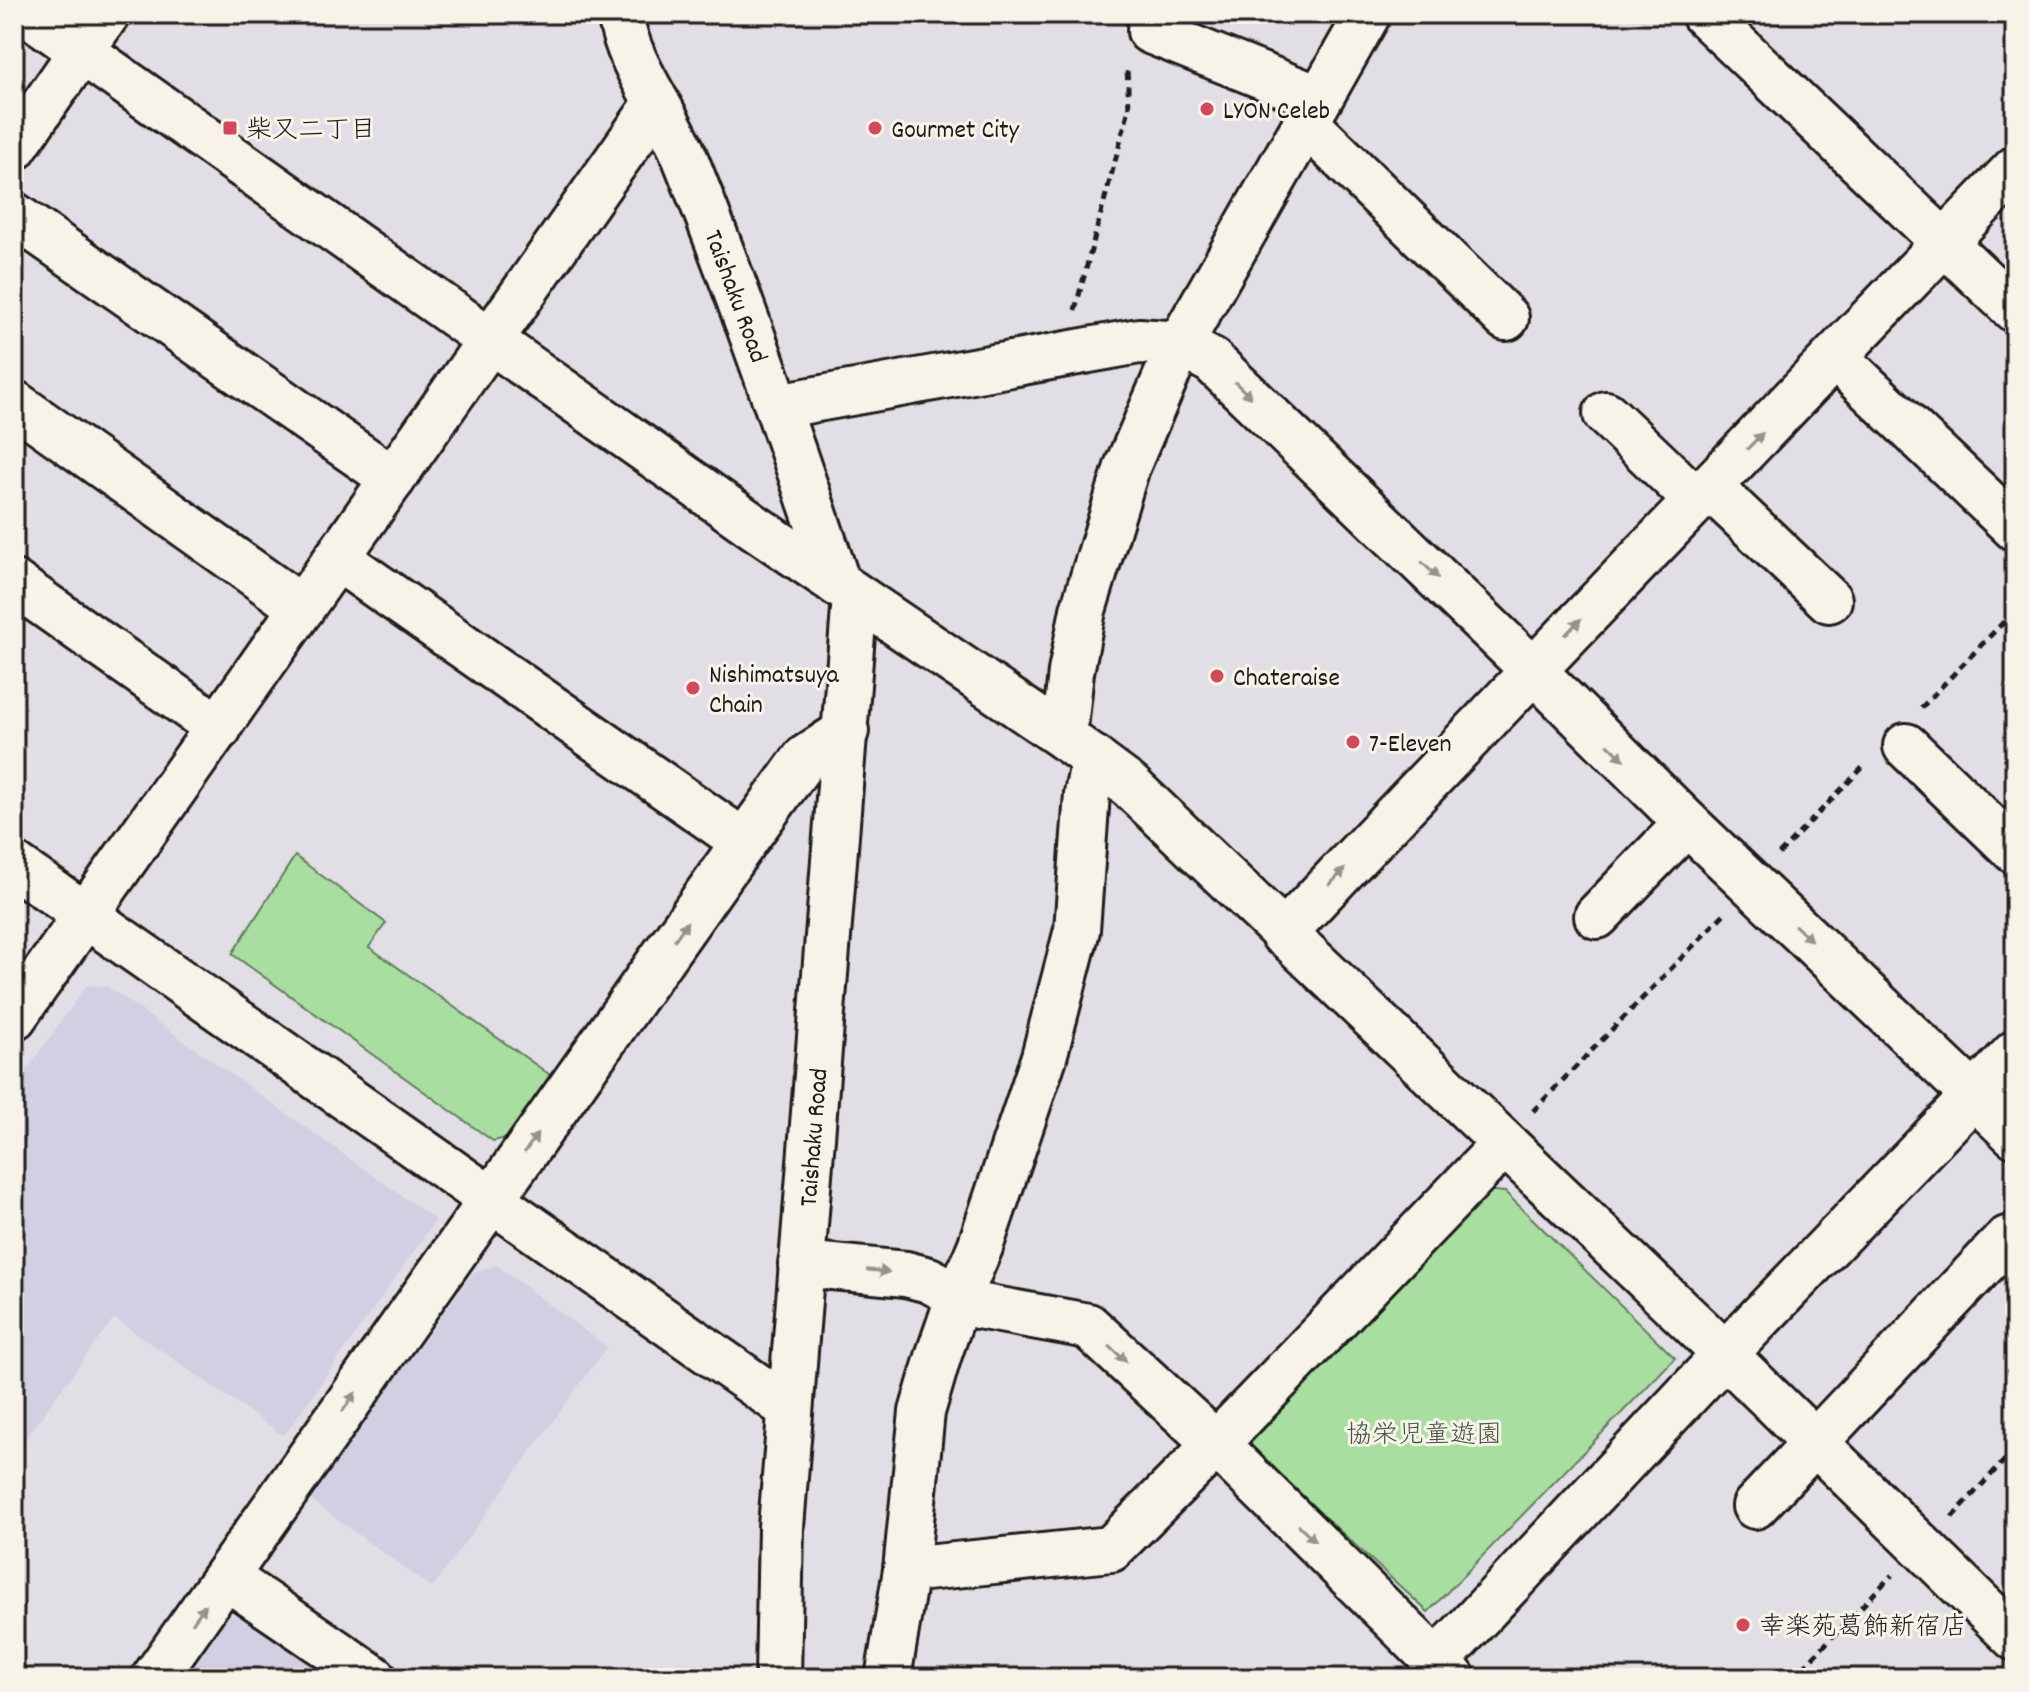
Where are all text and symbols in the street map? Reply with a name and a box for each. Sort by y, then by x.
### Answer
place label: LYON Celeb [1223,94,1330,131]
marker: LYON Celeb [1198,100,1216,118]
place label: 柴又二丁目 [246,113,376,150]
place label: Gourmet City [891,113,1020,150]
marker: 柴又二丁目 [221,119,239,137]
marker: Gourmet City [866,119,884,137]
street label: Taishaku Road [693,225,775,368]
one-way arrow [1233,380,1252,399]
one-way arrow [1745,432,1763,451]
one-way arrow [1420,561,1439,579]
one-way arrow [1563,618,1582,637]
place label: Nishimatsuya Chain [709,658,840,725]
place label: Chateraise [1233,661,1340,698]
marker: Chateraise [1208,667,1226,685]
marker: Nishimatsuya Chain [684,679,702,697]
place label: 7-Eleven [1369,727,1452,764]
marker: 7-Eleven [1344,733,1362,751]
one-way arrow [1606,742,1625,761]
one-way arrow [1327,868,1345,887]
one-way arrow [673,921,688,942]
one-way arrow [1793,923,1812,941]
street label: Taishaku Road [792,1067,839,1208]
one-way arrow [523,1133,538,1154]
one-way arrow [866,1265,891,1278]
one-way arrow [1109,1344,1128,1362]
one-way arrow [341,1391,356,1412]
park label: 協栄児童遊園 [1346,1418,1502,1455]
one-way arrow [1297,1523,1316,1541]
one-way arrow [191,1604,206,1625]
place label: 幸楽苑葛飾新宿店 [1759,1610,1967,1647]
marker: 幸楽苑葛飾新宿店 [1734,1616,1752,1634]

